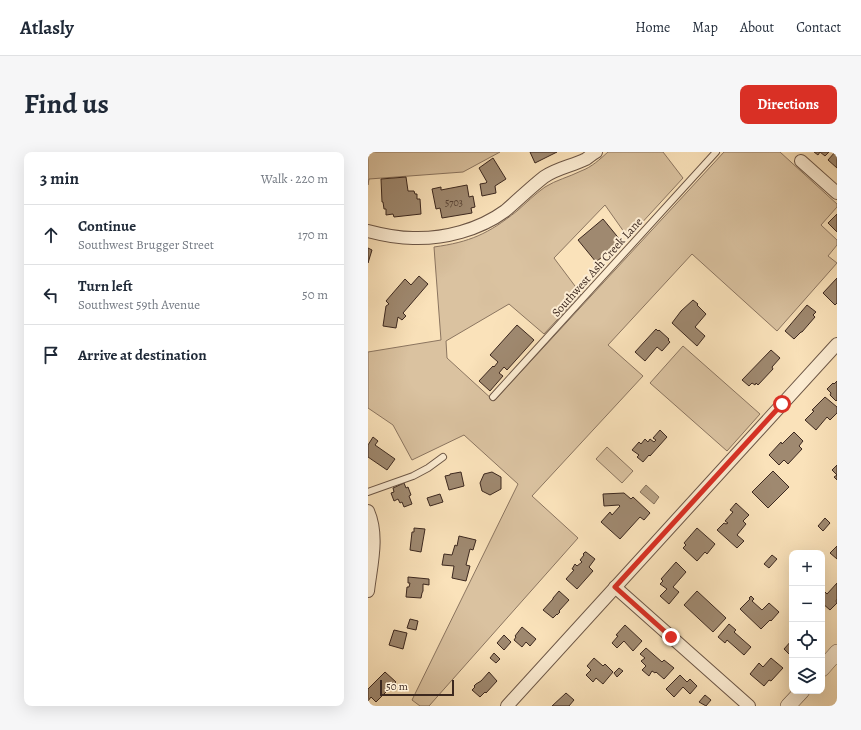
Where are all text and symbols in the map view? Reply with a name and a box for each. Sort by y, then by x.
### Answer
text: Atlasly [20,15,74,41]
text: Home [635,18,670,37]
text: Map [692,18,718,37]
text: About [740,18,774,37]
text: Contact [796,18,841,37]
text: Find us [24,85,109,123]
button: Directions [740,85,837,124]
text: 3 min [40,167,79,190]
text: Walk · 220 m [261,170,328,187]
house number: 5703 [445,196,463,209]
street label: Southwest Ash Creek Lane [548,214,646,320]
text: Continue [78,216,136,236]
icon: ahead [40,224,62,246]
text: 170 m [298,226,328,243]
text: Southwest Brugger Street [78,236,214,253]
text: Turn left [78,276,133,296]
icon: left [40,284,62,306]
text: 50 m [302,286,328,303]
text: Southwest 59th Avenue [78,296,200,313]
icon: arrive [40,344,62,366]
text: Arrive at destination [78,345,207,365]
route start [773,395,791,413]
map controls [789,550,825,694]
button: + [789,550,825,586]
button: − [789,586,825,622]
button: locate [789,622,825,658]
route end [662,628,680,646]
button: layers [789,658,825,694]
scale bar [380,678,454,697]
text: 50 m [386,679,408,694]

